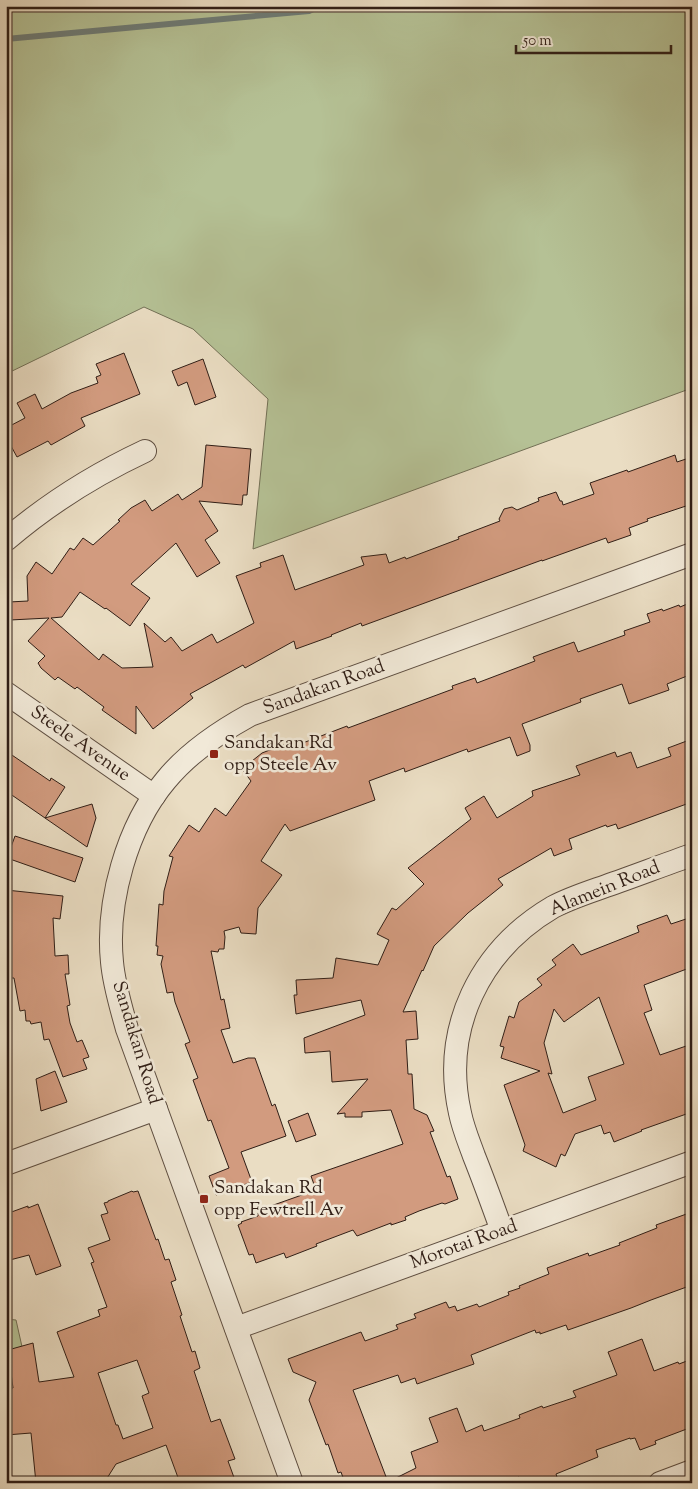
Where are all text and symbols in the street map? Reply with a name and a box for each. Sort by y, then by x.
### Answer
scale bar [516,22,670,54]
text: 50 m [522,31,552,52]
street label: Sandakan Road [259,653,389,723]
street label: Steele Avenue [24,699,136,789]
place label: Sandakan Rd opp Steele Av [224,730,337,779]
marker: Sandakan Rd opp Steele Av [208,748,220,760]
street label: Alamein Road [546,854,665,923]
street label: Sandakan Road [104,978,168,1108]
place label: Sandakan Rd opp Fewtrell Av [214,1175,344,1224]
marker: Sandakan Rd opp Fewtrell Av [198,1193,210,1205]
street label: Morotai Road [407,1213,522,1277]

